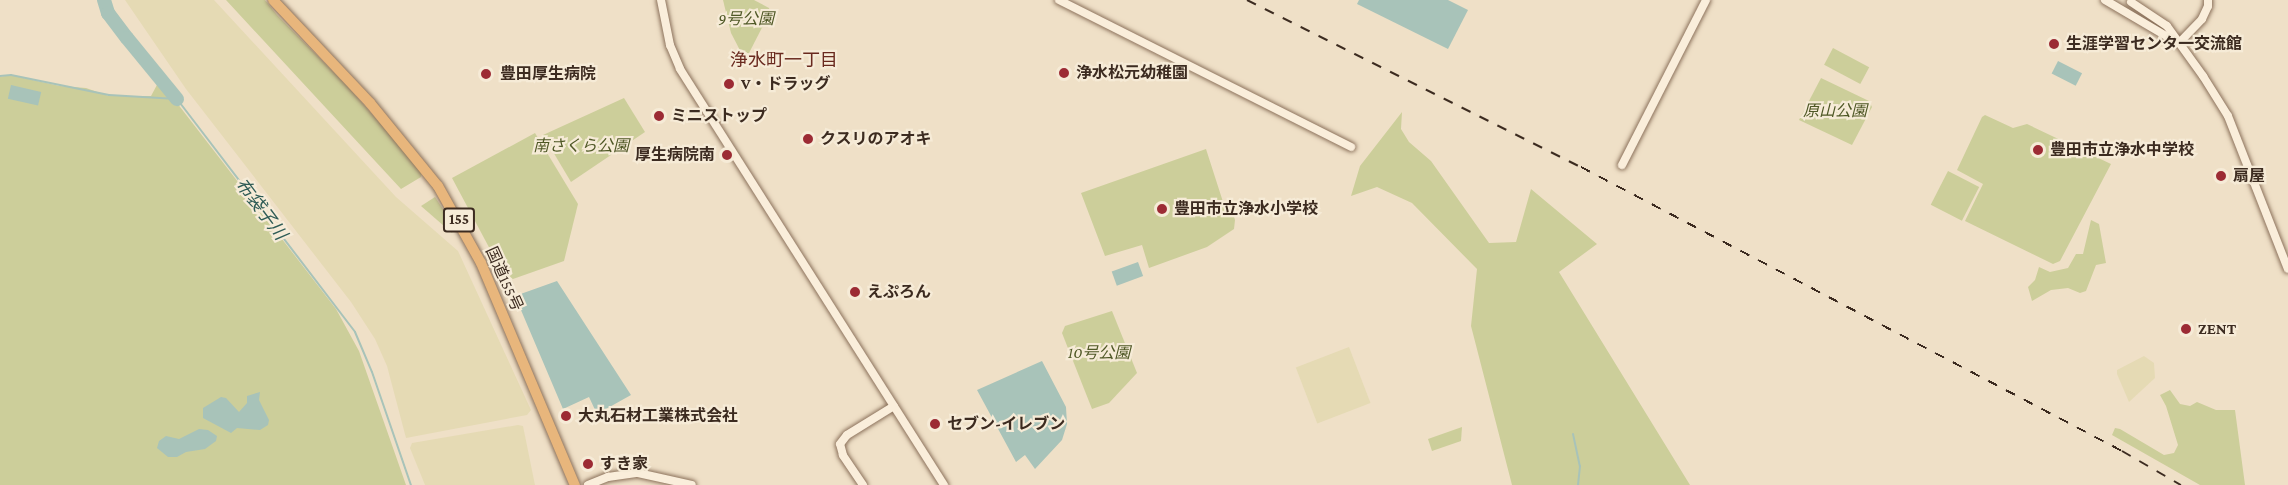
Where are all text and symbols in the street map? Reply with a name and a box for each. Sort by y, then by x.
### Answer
park label: 9号公園 [718,9,774,29]
place label: 生涯学習センタ一交流館 [2066,34,2242,54]
marker: 生涯学習センタ一交流館 [2047,37,2061,51]
district label: 浄水町一丁目 [730,49,838,71]
place label: 浄水松元幼稚園 [1076,63,1188,83]
place label: 豊田厚生病院 [500,64,596,84]
marker: 豊田厚生病院 [477,65,495,83]
marker: 浄水松元幼稚園 [1057,66,1071,80]
place label: V・ドラッグ [741,74,831,94]
marker: V・ドラッグ [722,77,736,91]
park label: 原山公園 [1803,101,1867,121]
place label: ミニストップ [671,106,767,126]
marker: ミニストップ [652,109,666,123]
place label: クスリのアオキ [820,129,932,149]
marker: クスリのアオキ [801,132,815,146]
park label: 南さくら公園 [533,136,629,156]
place label: 豊田市立浄水中学校 [2050,140,2194,160]
marker: 豊田市立浄水中学校 [2031,143,2045,157]
place label: 厚生病院南 [635,145,715,165]
marker: 厚生病院南 [720,148,734,162]
place label: 扇屋 [2233,166,2265,186]
marker: 扇屋 [2214,169,2228,183]
water label: 布袋子川 [231,174,291,244]
place label: 豊田市立浄水小学校 [1174,199,1318,219]
marker: 豊田市立浄水小学校 [1155,202,1169,216]
road number: 155 [442,208,476,232]
street label: 国道155号 [481,244,527,314]
place label: えぷろん [867,282,931,302]
marker: えぷろん [848,285,862,299]
place label: ZENT [2198,319,2236,339]
marker: ZENT [2179,322,2193,336]
park label: 10号公園 [1068,343,1130,363]
place label: 大丸石材工業株式会社 [578,406,738,426]
marker: 大丸石材工業株式会社 [559,409,573,423]
place label: セブン-イレブン [947,414,1065,434]
marker: セブン-イレブン [928,417,942,431]
place label: すき家 [600,454,648,474]
marker: すき家 [581,457,595,471]

